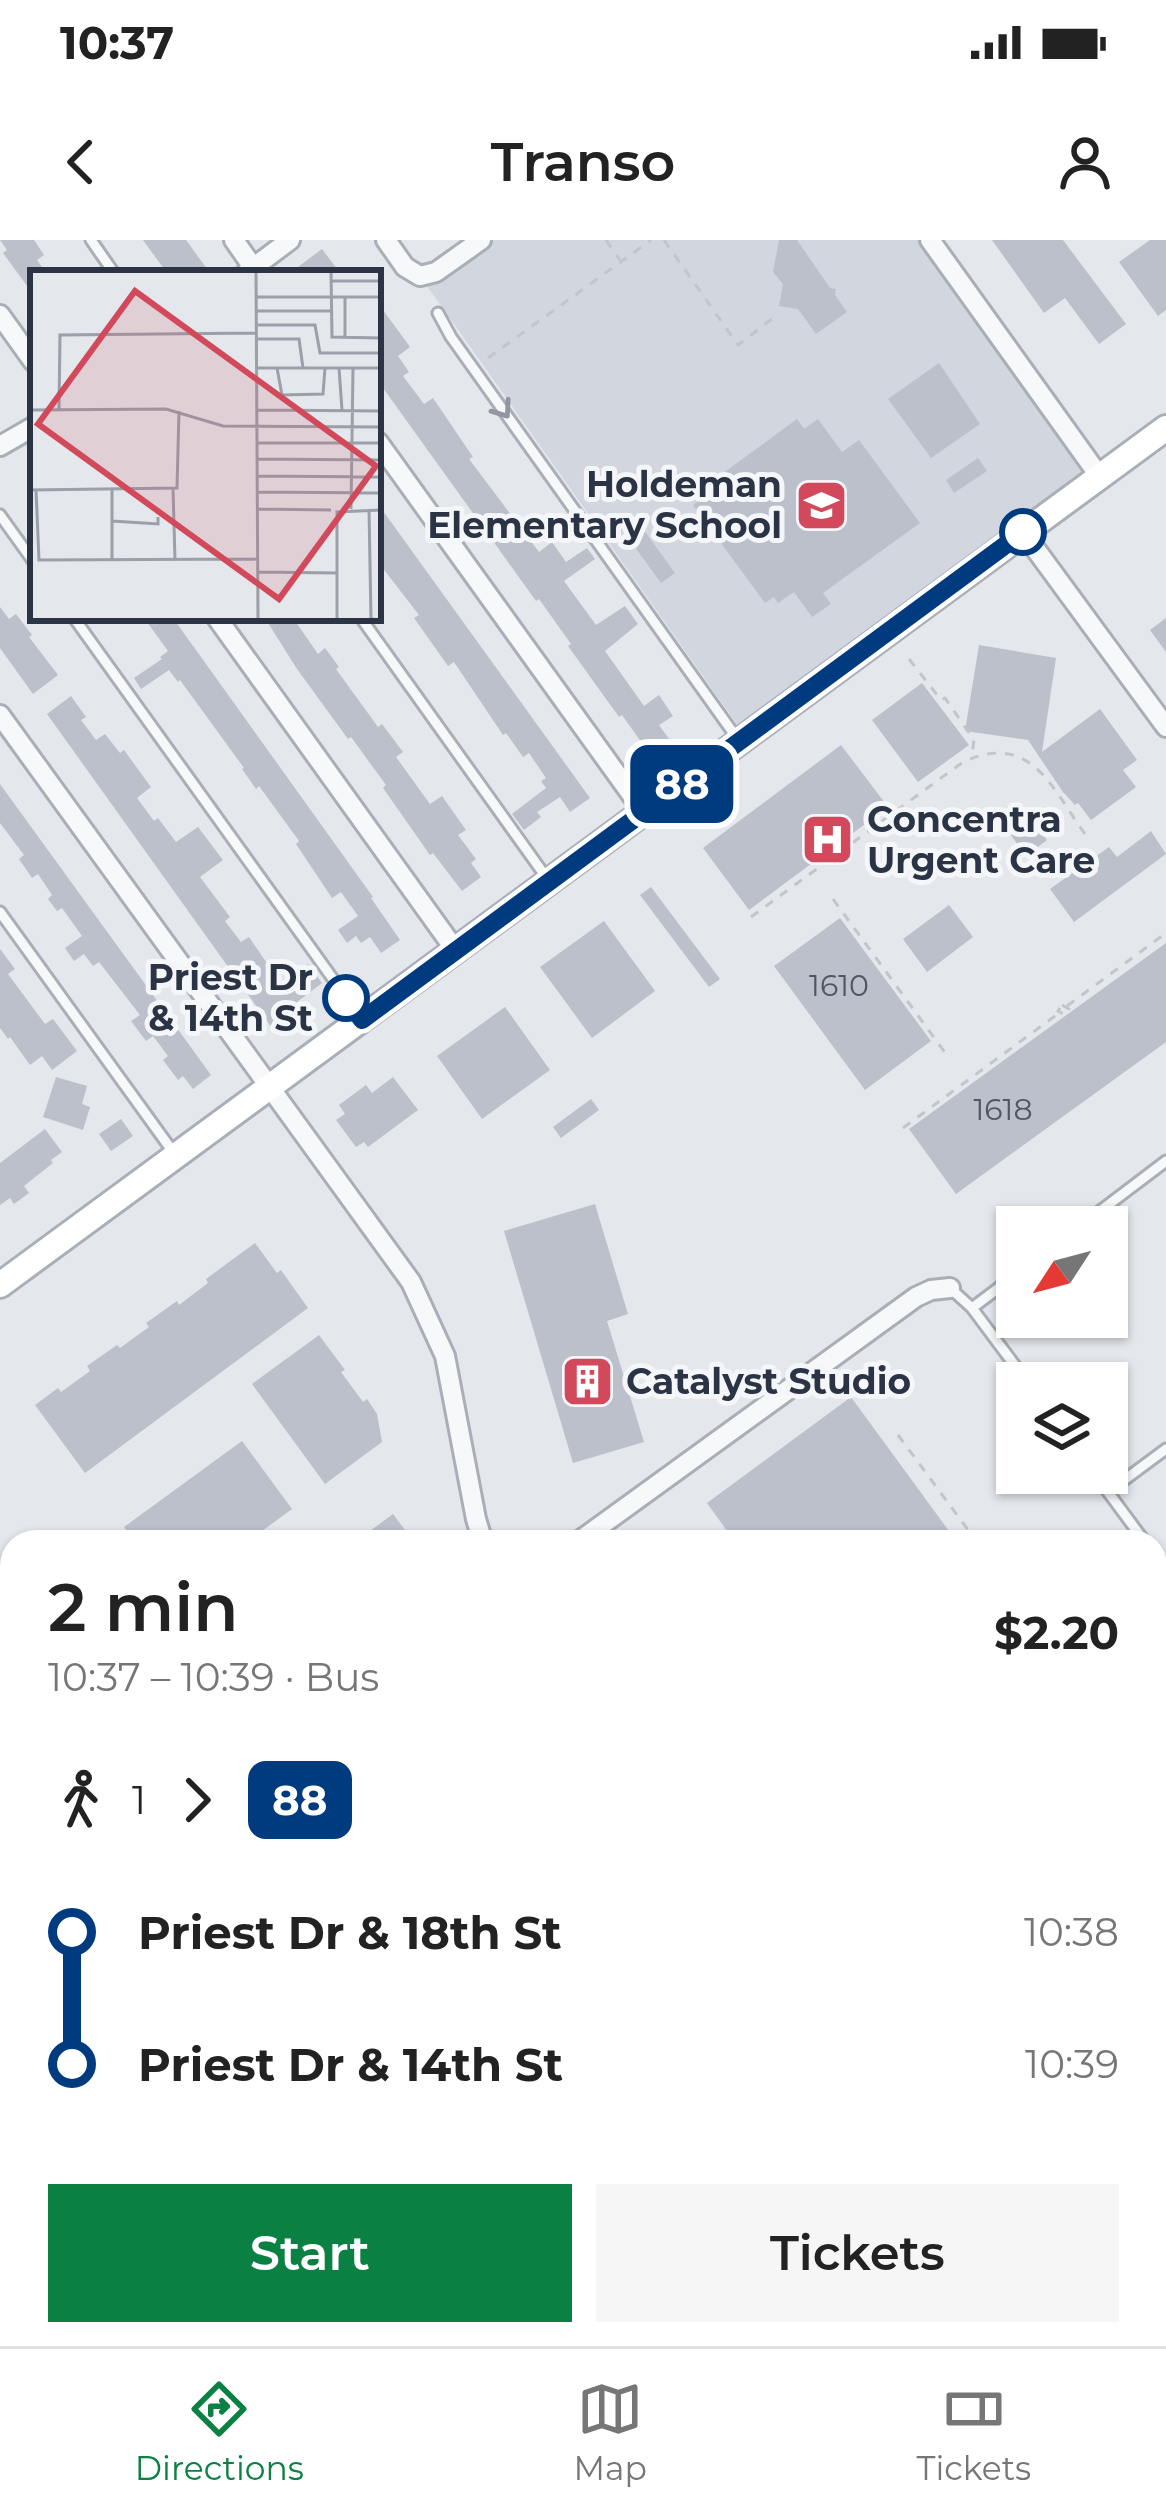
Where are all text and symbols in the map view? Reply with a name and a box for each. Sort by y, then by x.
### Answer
text: 10:37 [60,15,174,70]
icon: back [48,129,114,195]
text: Transo [491,129,675,195]
icon: person [1052,129,1118,195]
inset map [30,270,381,621]
one-way arrow [489,397,511,419]
place label: Holdeman Elementary School [427,462,782,547]
school or university icon: Holdeman Elementary School [793,477,849,533]
unlabelled marker [1001,510,1045,554]
line badge: 88 [628,745,736,823]
text: 88 [654,758,710,810]
place label: Concentra Urgent Care [867,797,1095,882]
hospital icon: Concentra Urgent Care [800,812,856,868]
place label: Priest Dr & 14th St [148,955,313,1040]
house number: 1610 [809,967,869,1004]
marker: Priest Dr & 14th St [324,976,368,1020]
house number: 1618 [973,1091,1033,1128]
north arrow [996,1206,1128,1338]
map controls [996,1206,1128,1494]
building icon: Catalyst Studio [559,1353,615,1409]
place label: Catalyst Studio [626,1359,911,1403]
button: layers [996,1362,1128,1494]
text: 2 min [48,1567,238,1648]
text: $2.20 [994,1605,1119,1660]
text: 10:37 – 10:39 · Bus [48,1653,379,1701]
icon: walk [48,1767,114,1833]
icon: forward [164,1767,230,1833]
text: 88 [272,1774,328,1826]
text: 1 [132,1776,146,1824]
text: Priest Dr & 18th St [138,1905,562,1960]
text: 10:38 [1024,1908,1119,1956]
text: Priest Dr & 14th St [138,2037,563,2092]
text: 10:39 [1025,2040,1119,2088]
button: Start [48,2184,572,2322]
button: Tickets [596,2184,1119,2322]
tab: Directions [135,2376,304,2488]
tab: Map [574,2376,647,2488]
tab: Tickets [917,2376,1031,2488]

